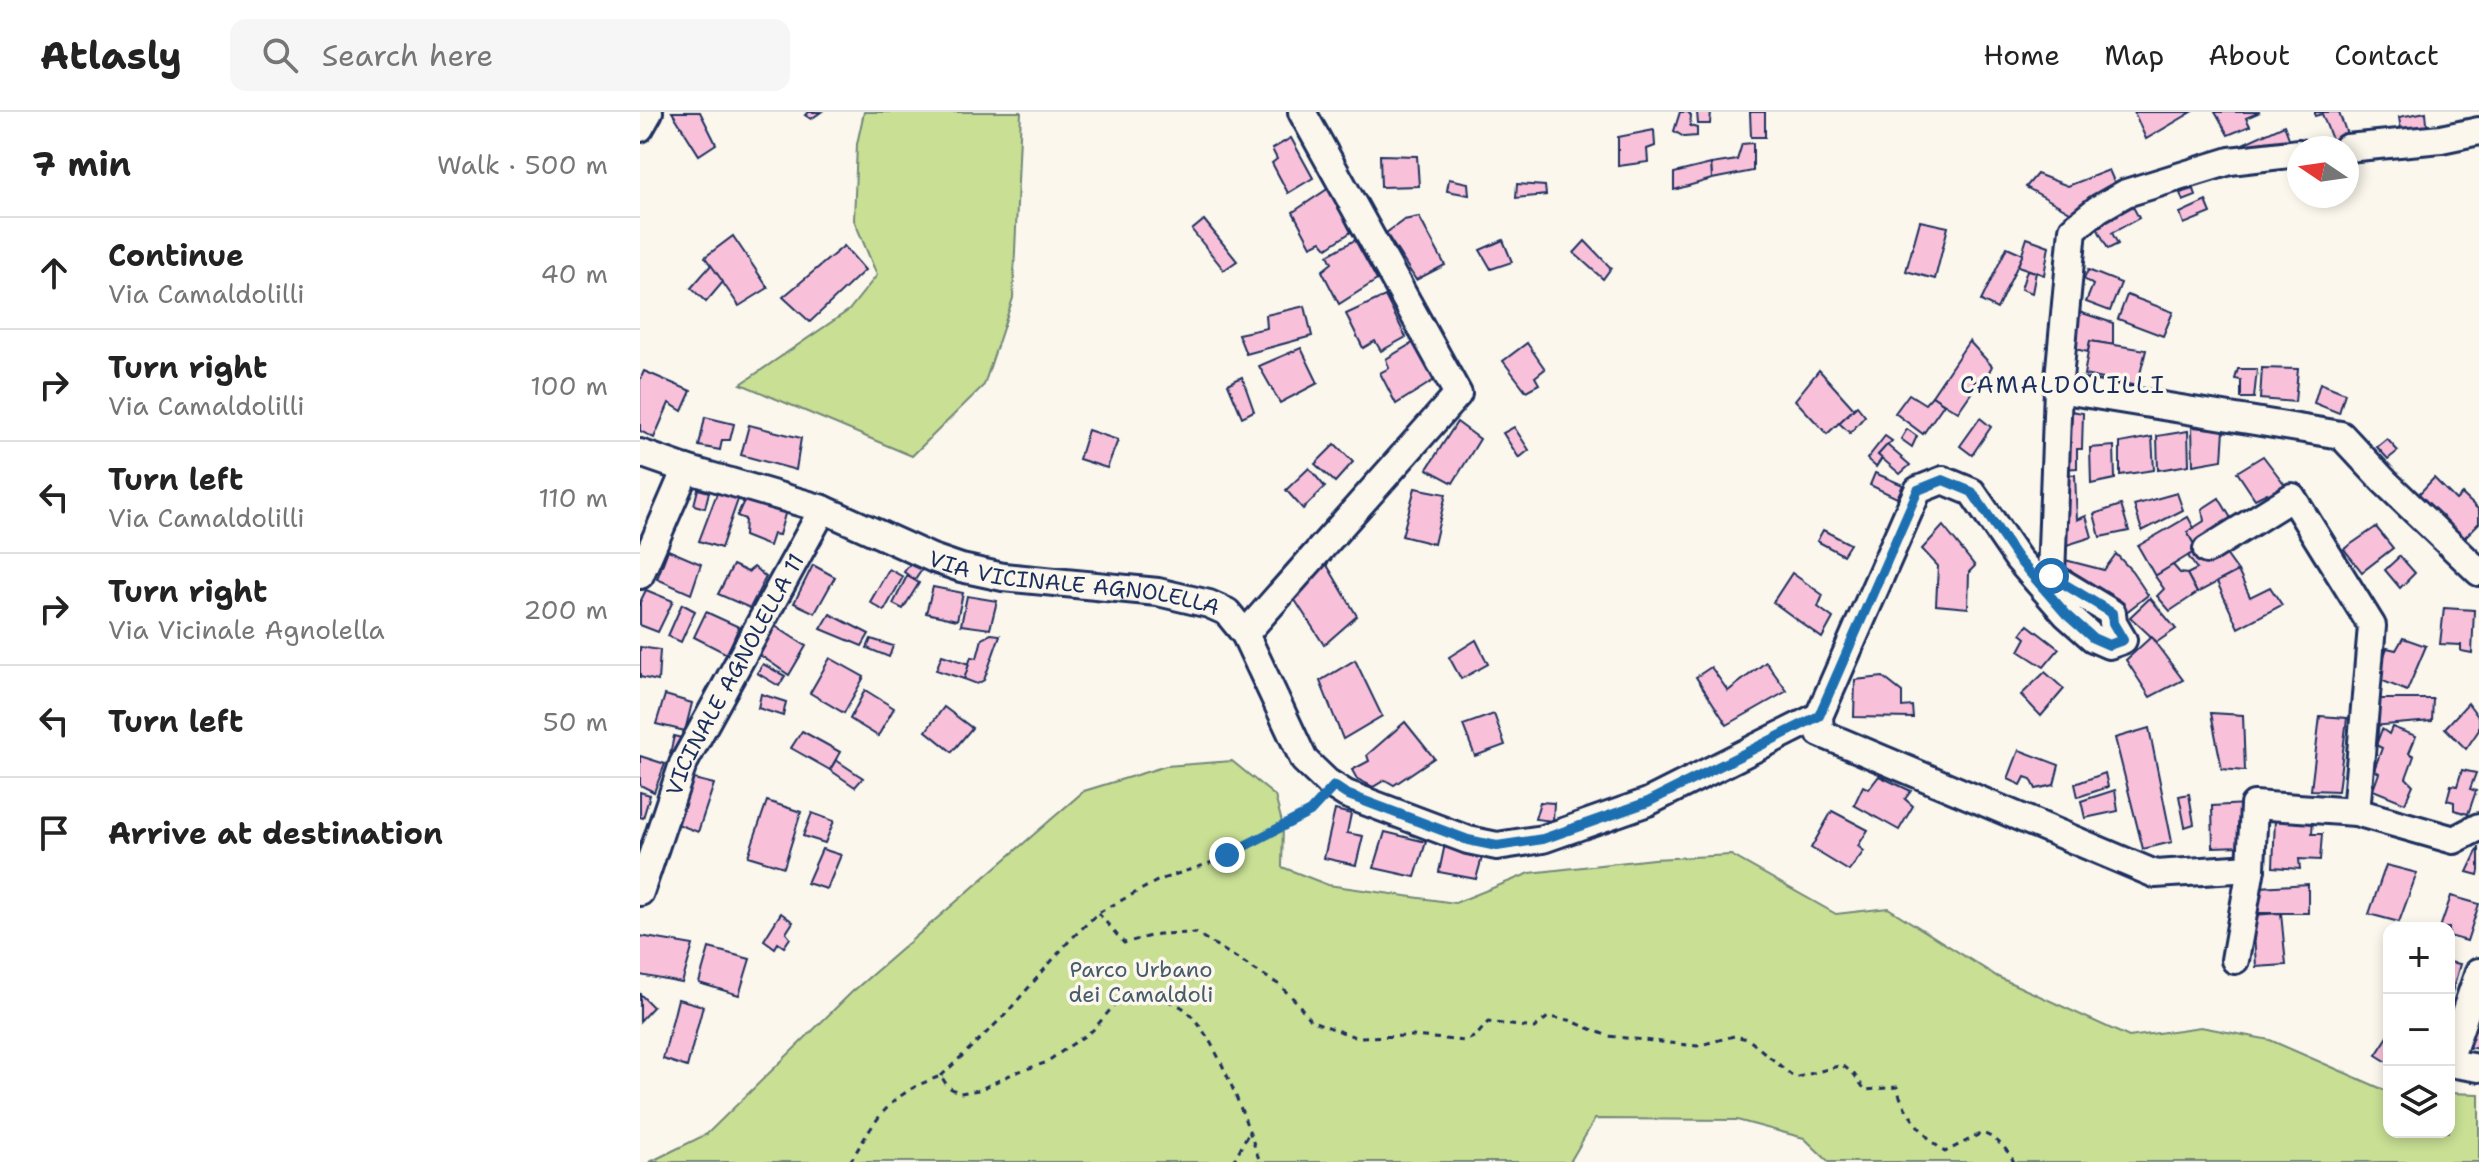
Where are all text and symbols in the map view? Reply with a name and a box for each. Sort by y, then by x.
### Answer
search box [230,19,790,91]
text: Atlasly [40,30,182,81]
icon: search [258,33,302,77]
text: Search here [322,35,493,76]
text: Home [1983,36,2060,74]
text: Map [2104,36,2164,74]
text: About [2208,36,2290,74]
text: Contact [2334,36,2439,74]
north arrow [2287,136,2359,208]
text: 7 min [32,141,131,187]
text: Walk · 500 m [437,147,608,182]
text: Continue [108,235,244,276]
icon: ahead [32,251,76,295]
text: 40 m [541,256,608,291]
text: Via Camaldolilli [108,276,305,311]
text: Turn right [108,347,267,388]
icon: right [32,363,76,407]
text: 100 m [530,368,608,403]
district label: CAMALDOLILLI [1960,369,2166,401]
text: Via Camaldolilli [108,388,305,423]
text: Turn left [108,459,243,500]
icon: left [32,475,76,519]
text: 110 m [538,480,608,515]
text: Via Camaldolilli [108,500,305,535]
street label: VIA VICINALE AGNOLELLA [925,544,1225,622]
street label: VICINALE AGNOLELLA 11 [659,548,811,799]
route start [2033,558,2069,594]
text: Turn right [108,571,267,612]
icon: right [32,587,76,631]
text: 200 m [523,592,608,627]
text: Via Vicinale Agnolella [108,612,385,647]
icon: left [32,699,76,743]
text: Turn left [108,701,243,742]
text: 50 m [543,704,608,739]
icon: arrive [32,811,76,855]
text: Arrive at destination [108,813,443,854]
route end [1209,837,1245,873]
map controls [2383,922,2455,1138]
button: + [2383,922,2455,994]
park label: Parco Urbano dei Camaldoli [1069,955,1213,1009]
button: − [2383,994,2455,1066]
button: layers [2383,1066,2455,1138]

